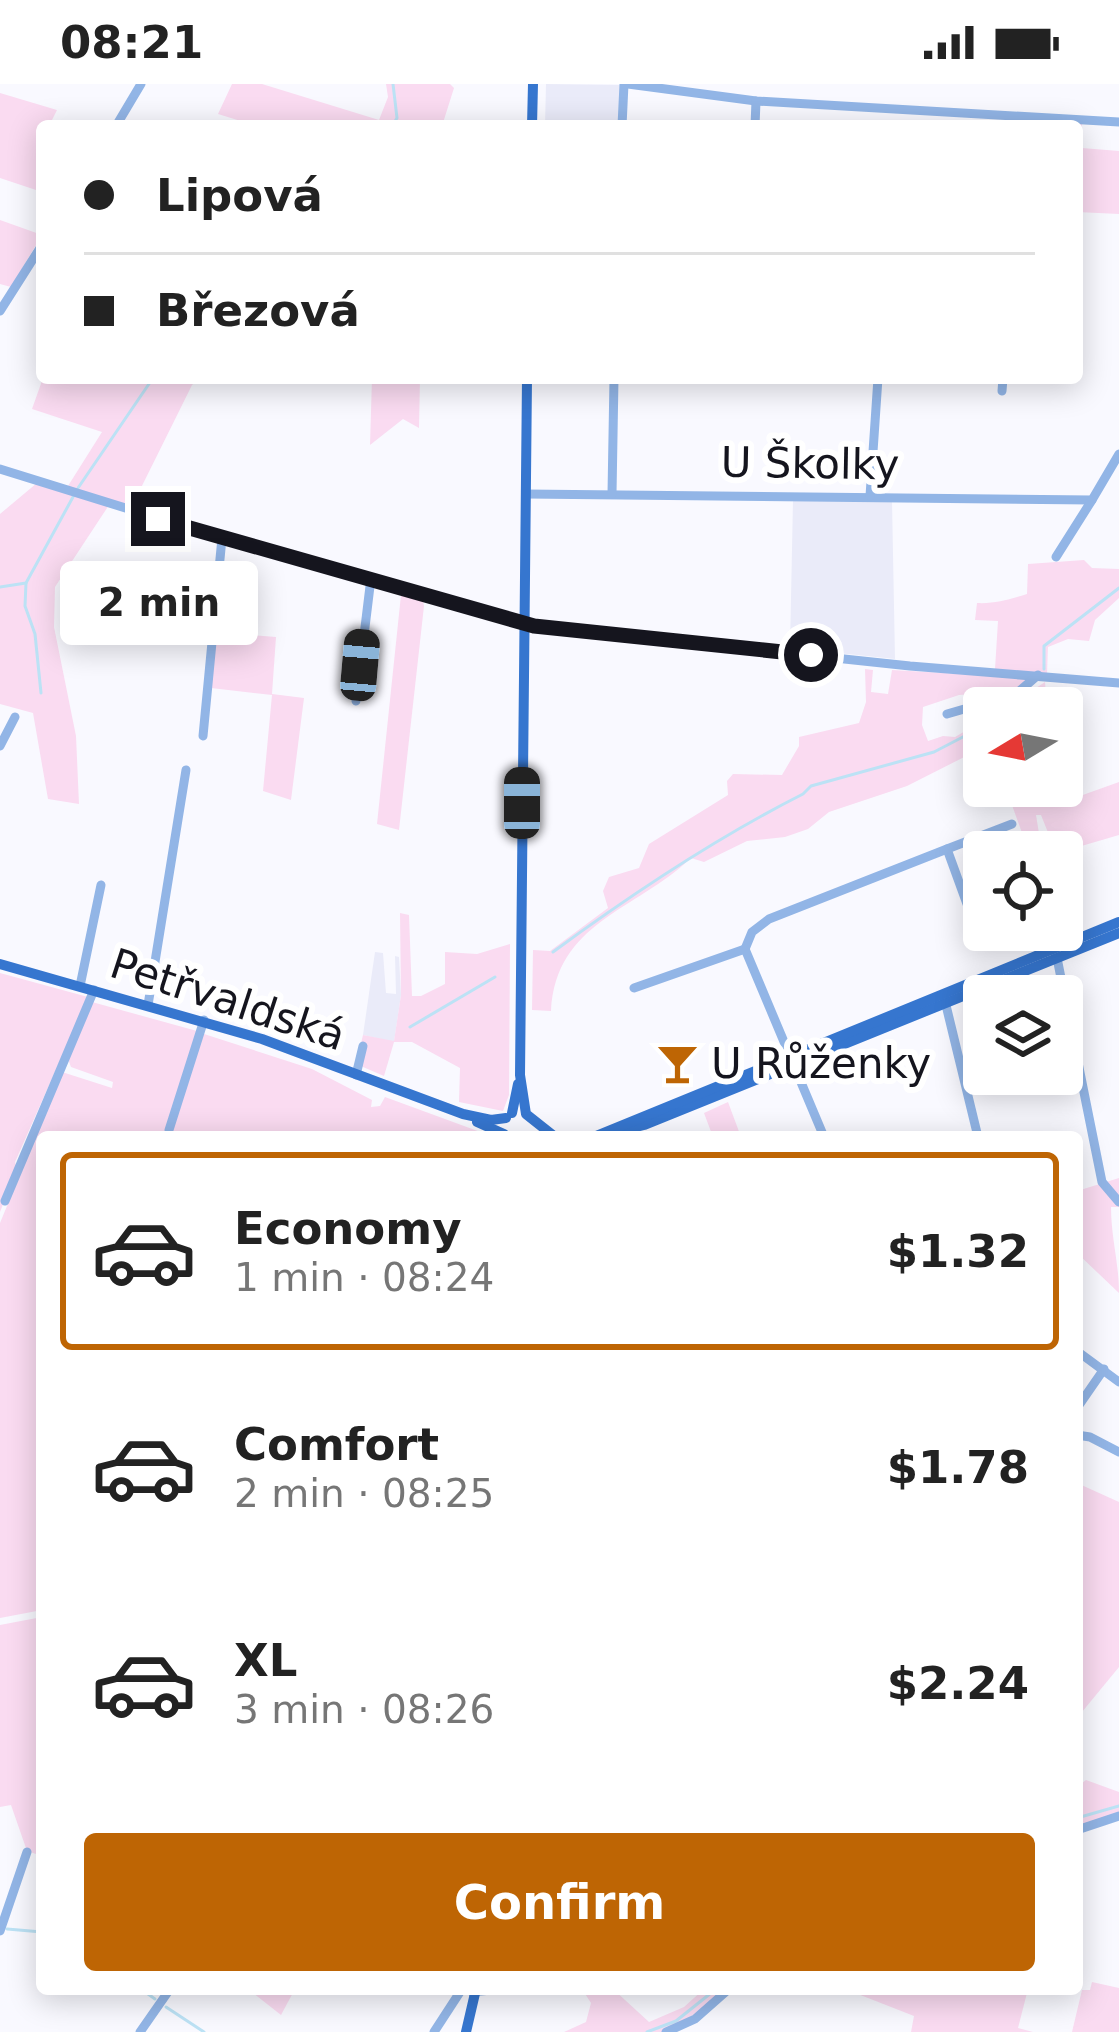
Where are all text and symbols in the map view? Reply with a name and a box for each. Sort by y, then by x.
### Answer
text: 08:21 [60,16,203,69]
text: Lipová [156,169,323,222]
text: Březová [156,284,360,337]
street label: U Školky [720,436,900,490]
route end [131,492,185,546]
callout: 2 min [59,561,257,645]
text: 2 min [98,580,220,625]
car [339,628,381,702]
route start [784,628,838,682]
north arrow [963,687,1083,807]
map controls [963,687,1083,1095]
car [504,767,540,839]
button: locate [963,831,1083,951]
street label: Petřvaldská [104,939,351,1060]
button: layers [963,975,1083,1095]
place label: U Růženky [711,1039,931,1088]
bar icon: U Růženky [654,1040,700,1086]
icon: car [90,1197,198,1305]
text: Economy [234,1202,462,1255]
text: $1.32 [887,1225,1029,1278]
text: 1 min · 08:24 [234,1255,494,1300]
icon: car [90,1413,198,1521]
text: Comfort [234,1418,439,1471]
text: $1.78 [887,1441,1029,1494]
text: 2 min · 08:25 [234,1471,494,1516]
icon: car [90,1629,198,1737]
text: XL [234,1634,297,1687]
text: $2.24 [887,1657,1029,1710]
text: 3 min · 08:26 [234,1687,494,1732]
button: Confirm [84,1833,1035,1971]

